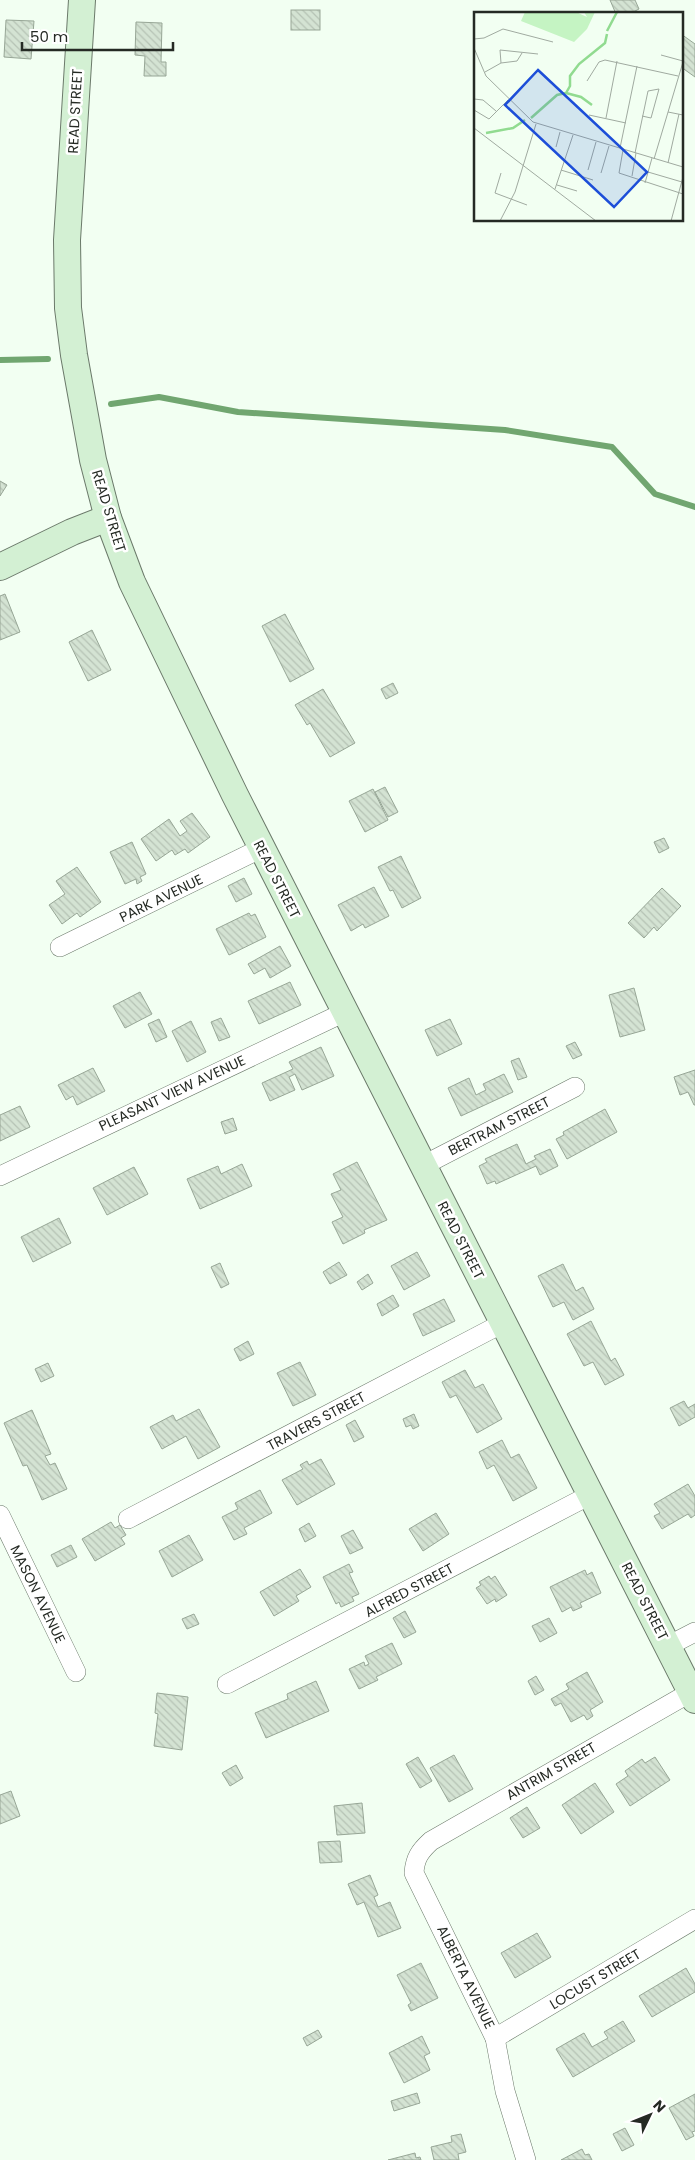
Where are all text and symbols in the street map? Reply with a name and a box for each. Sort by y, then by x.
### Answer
inset map [474,12,682,221]
scale bar [22,20,174,52]
text: 50 m [30,26,68,47]
street label: READ STREET [63,68,87,154]
street label: READ STREET [87,467,131,555]
street label: READ STREET [249,837,305,922]
street label: PARK AVENUE [116,869,206,927]
street label: PLEASANT VIEW AVENUE [95,1050,249,1136]
street label: BERTRAM STREET [445,1092,554,1160]
street label: READ STREET [433,1198,489,1283]
street label: TRAVERS STREET [263,1386,369,1455]
street label: MASON AVENUE [6,1542,70,1646]
street label: ALFRED STREET [361,1558,457,1622]
street label: READ STREET [617,1559,673,1644]
street label: ANTRIM STREET [502,1737,600,1805]
street label: ALBERTA AVENUE [432,1922,500,2032]
street label: LOCUST STREET [546,1944,645,2014]
north arrow [625,2090,675,2140]
text: N [649,2095,670,2117]

